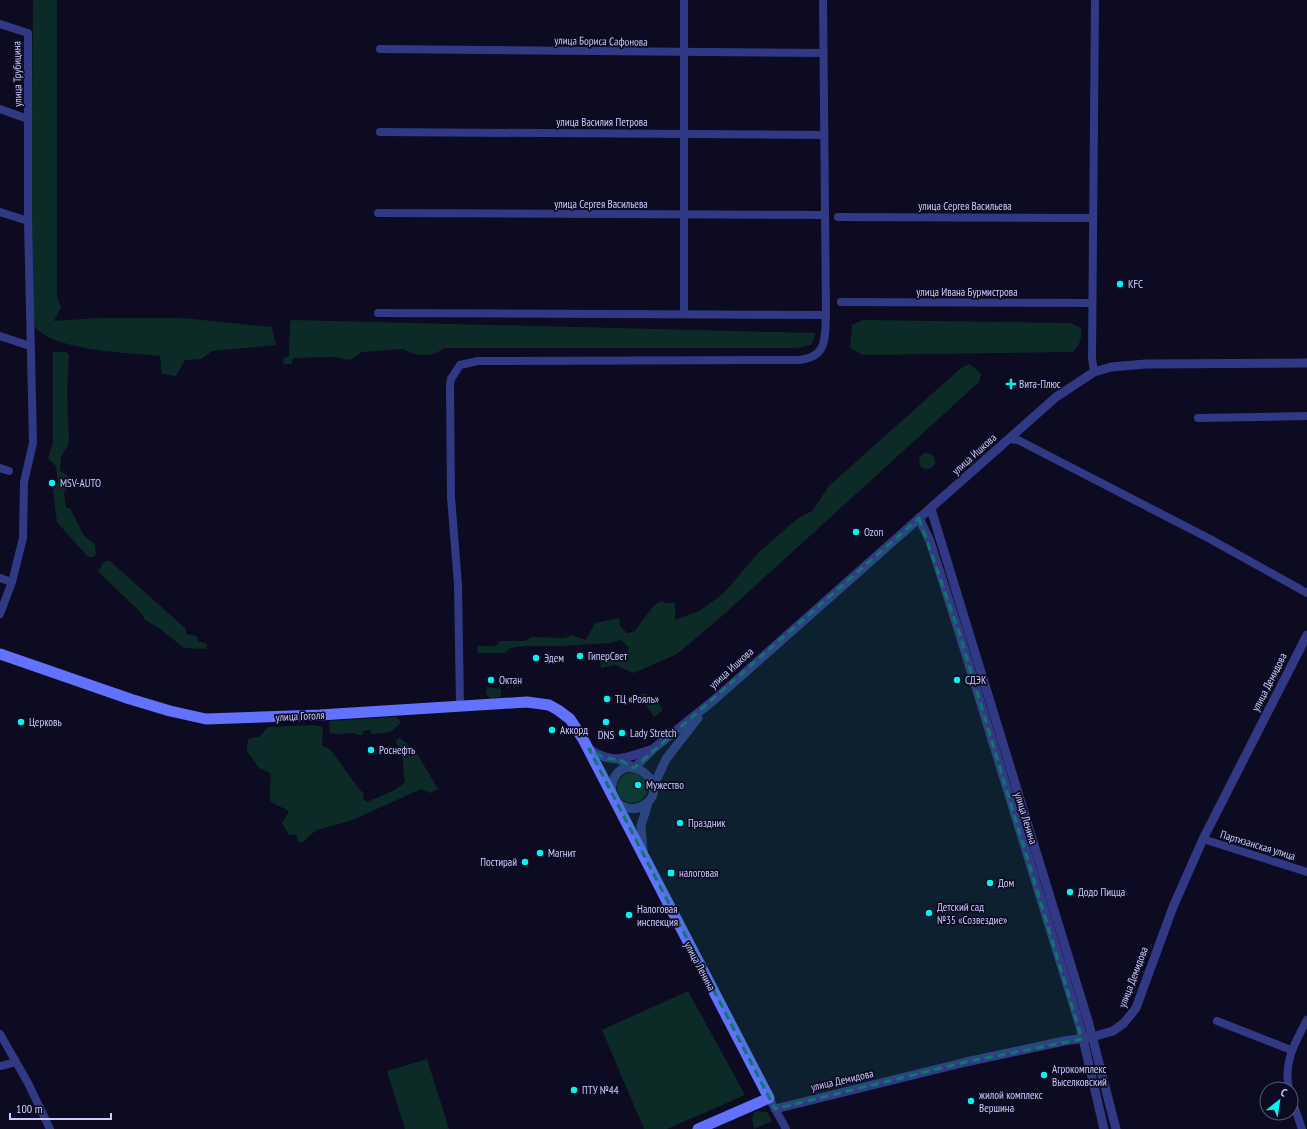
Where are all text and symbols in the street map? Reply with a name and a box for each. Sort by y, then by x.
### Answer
street label: улица Бориса Сафонова [554,33,648,49]
street label: улица Трубицина [9,41,25,107]
street label: улица Василия Петрова [556,115,648,129]
street label: улица Сергея Васильева [554,197,648,211]
street label: улица Сергея Васильева [918,199,1012,213]
place label: KFC [1128,277,1143,291]
marker: KFC [1115,279,1125,289]
street label: улица Ивана Бурмистрова [916,285,1018,299]
place label: Вита-Плюс [1019,377,1061,391]
marker: Вита-Плюс [1006,379,1016,389]
street label: улица Ишкова [949,430,999,478]
place label: MSV-AUTO [60,476,101,490]
marker: MSV-AUTO [47,478,57,488]
place label: Ozon [864,525,883,539]
marker: Ozon [851,527,861,537]
street label: улица Ишкова [706,644,756,692]
place label: ГиперСвет [588,649,628,663]
street label: улица Демидова [1248,650,1290,714]
place label: Эдем [544,651,564,665]
marker: ГиперСвет [575,651,585,661]
marker: Эдем [531,653,541,663]
place label: Октан [499,673,522,687]
place label: СДЭК [965,673,987,687]
marker: Октан [486,675,496,685]
marker: СДЭК [952,675,962,685]
place label: ТЦ «Рояль» [615,692,659,706]
marker: ТЦ «Рояль» [602,694,612,704]
street label: улица Гоголя [275,708,325,724]
place label: Церковь [29,715,62,729]
marker: Церковь [16,717,26,727]
marker: DNS [601,717,611,727]
place label: Аккорд [560,723,588,737]
marker: Аккорд [547,725,557,735]
place label: Lady Stretch [630,726,677,740]
place label: DNS [598,728,614,742]
marker: Lady Stretch [617,728,627,738]
place label: Роснефть [379,743,415,757]
marker: Роснефть [366,745,376,755]
place label: Мужество [646,778,684,792]
marker: Мужество [633,780,643,790]
street label: улица Ленина [1011,790,1041,846]
place label: Праздник [688,816,726,830]
marker: Праздник [675,818,685,828]
street label: Партизанская улица [1219,827,1297,863]
place label: Магнит [548,846,576,860]
marker: Магнит [535,848,545,858]
place label: Постирай [480,855,517,869]
marker: Постирай [520,857,530,867]
place label: налоговая [679,866,718,880]
marker: налоговая [666,868,676,878]
place label: Дом [998,876,1015,890]
marker: Дом [985,878,995,888]
place label: Додо Пицца [1078,885,1125,899]
marker: Додо Пицца [1065,887,1075,897]
place label: Детский сад №35 «Созвездие» [937,900,1007,927]
place label: Налоговая инспекция [637,902,678,929]
marker: Детский сад №35 «Созвездие» [924,908,934,918]
marker: Налоговая инспекция [624,910,634,920]
street label: улица Ленина [681,939,719,993]
street label: улица Демидова [1115,945,1151,1009]
place label: Агрокомплекс Выселковский [1052,1062,1107,1089]
street label: улица Демидова [809,1066,875,1094]
marker: Агрокомплекс Выселковский [1039,1070,1049,1080]
north arrow [1259,1081,1299,1121]
place label: ПТУ №44 [582,1083,619,1097]
marker: ПТУ №44 [569,1085,579,1095]
text: С [1278,1085,1290,1100]
place label: жилой комплекс Вершина [979,1088,1043,1115]
scale bar [10,1095,111,1121]
marker: жилой комплекс Вершина [966,1096,976,1106]
text: 100 m [16,1101,43,1116]

